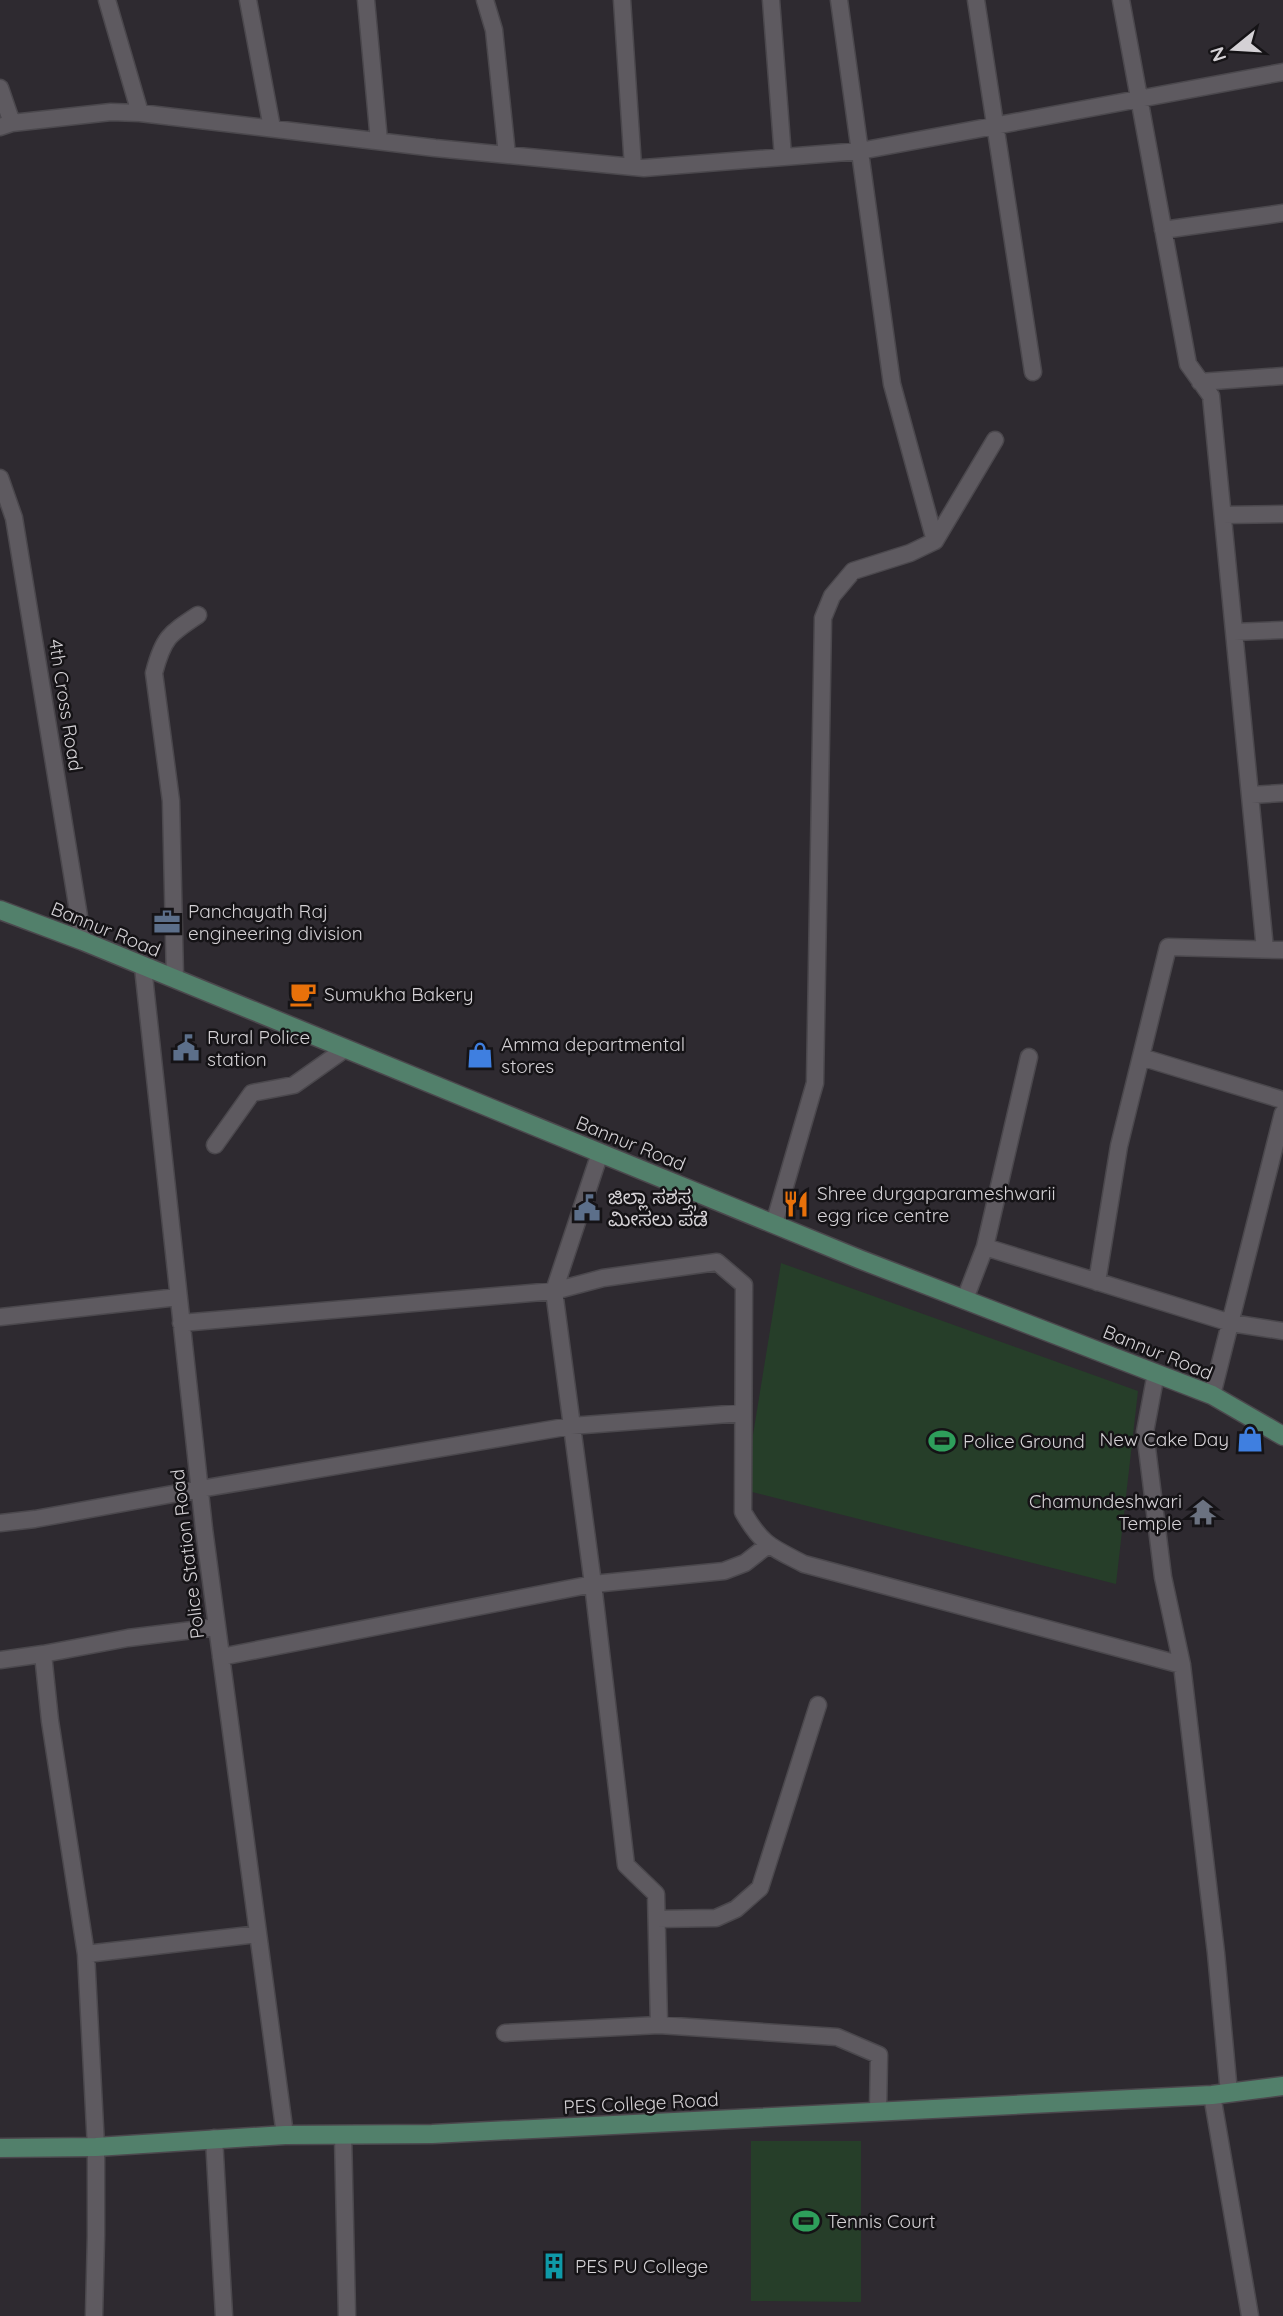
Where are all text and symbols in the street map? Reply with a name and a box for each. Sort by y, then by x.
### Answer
north arrow [1199,14,1269,84]
text: N [1204,44,1231,65]
street label: 4th Cross Road [44,637,88,773]
street label: Bannur Road [48,896,164,962]
place label: Panchayath Raj engineering division [188,899,363,945]
office icon: Panchayath Raj engineering division [152,907,182,937]
cafe icon: Sumukha Bakery [288,979,318,1009]
place label: Sumukha Bakery [324,982,474,1006]
place label: Rural Police station [207,1025,310,1071]
place label: Amma departmental stores [501,1032,685,1078]
public building icon: Rural Police station [171,1033,201,1063]
shop icon: Amma departmental stores [465,1040,495,1070]
street label: Bannur Road [573,1110,689,1176]
place label: Shree durgaparameshwarii egg rice centre [817,1181,1056,1227]
place label: ಜಿಲ್ಲಾ ಸಶಸ್ತ್ರ ಮೀಸಲು ಪಡೆ [608,1185,708,1231]
restaurant icon: Shree durgaparameshwarii egg rice centre [781,1189,811,1219]
public building icon: ಜಿಲ್ಲಾ ಸಶಸ್ತ್ರ ಮೀಸಲು ಪಡೆ [572,1193,602,1223]
street label: Bannur Road [1100,1319,1216,1385]
shop icon: New Cake Day [1235,1424,1265,1454]
sports icon: Police Ground [927,1426,957,1456]
place label: New Cake Day [1099,1427,1229,1451]
place label: Police Ground [963,1429,1085,1453]
street label: Police Station Road [165,1468,209,1640]
place label: Chamundeshwari Temple [1029,1489,1182,1535]
temple icon: Chamundeshwari Temple [1188,1497,1218,1527]
street label: PES College Road [563,2087,719,2119]
sports icon: Tennis Court [791,2206,821,2236]
place label: Tennis Court [827,2209,936,2233]
building icon: PES PU College [539,2251,569,2281]
place label: PES PU College [575,2254,708,2278]

